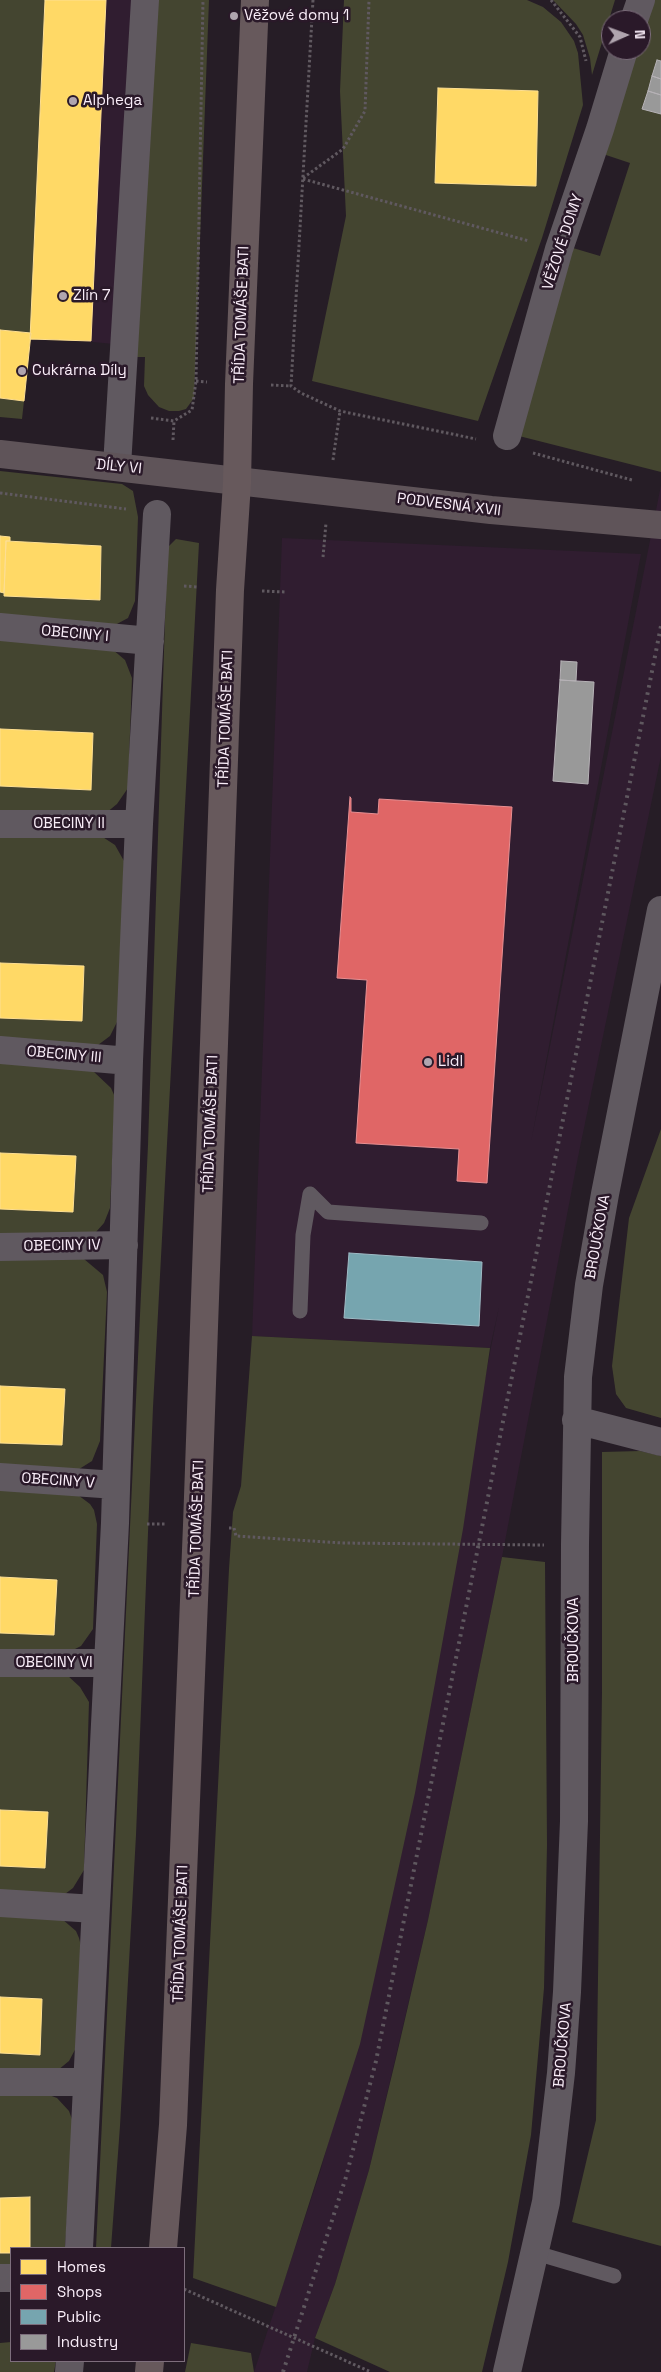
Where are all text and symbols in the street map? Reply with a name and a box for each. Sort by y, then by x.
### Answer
place label: Věžové domy 1 [244,7,349,25]
marker: Věžové domy 1 [228,10,240,22]
north arrow [601,10,651,60]
text: N [631,29,649,40]
place label: Alphega [83,92,142,110]
marker: Alphega [67,95,79,107]
street label: VĚŽOVÉ DOMY [539,192,587,292]
street label: TŘÍDA TOMÁŠE BATI [231,246,253,384]
place label: Zlín 7 [73,287,111,305]
marker: Zlín 7 [57,290,69,302]
place label: Cukrárna Díly [32,362,127,380]
marker: Cukrárna Díly [16,365,28,377]
street label: DÍLY VI [95,456,143,478]
street label: PODVESNÁ XVII [396,490,502,520]
street label: OBECINY I [40,622,110,646]
street label: TŘÍDA TOMÁŠE BATI [215,650,237,788]
street label: OBECINY II [33,815,105,833]
street label: OBECINY III [26,1043,102,1067]
place label: Lidl [438,1053,463,1071]
street label: TŘÍDA TOMÁŠE BATI [200,1055,222,1193]
marker: Lidl [422,1056,434,1068]
street label: BROUČKOVA [582,1193,614,1281]
street label: OBECINY IV [23,1236,101,1256]
street label: TŘÍDA TOMÁŠE BATI [186,1460,208,1598]
street label: OBECINY V [21,1469,95,1493]
street label: BROUČKOVA [565,1597,583,1683]
street label: OBECINY VI [15,1654,93,1672]
street label: TŘÍDA TOMÁŠE BATI [170,1865,192,2003]
street label: BROUČKOVA [550,2002,576,2088]
legend [10,2247,185,2362]
text: Homes [57,2257,106,2276]
text: Shops [57,2282,102,2301]
text: Public [57,2307,101,2326]
text: Industry [57,2332,118,2351]

